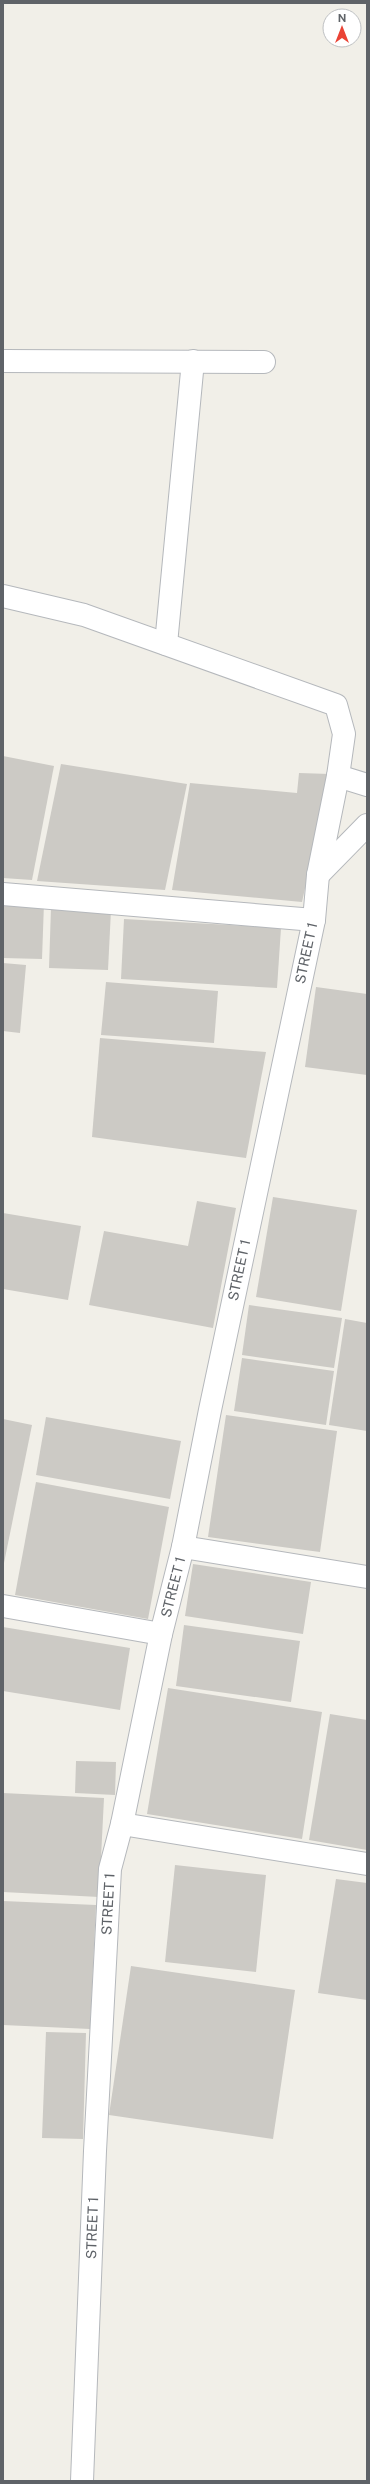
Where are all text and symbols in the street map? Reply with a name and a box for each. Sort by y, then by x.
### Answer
north arrow [322,8,362,48]
text: N [338,12,346,24]
street label: STREET 1 [292,921,320,985]
street label: STREET 1 [225,1238,253,1302]
street label: STREET 1 [158,1555,188,1619]
street label: STREET 1 [98,1873,118,1935]
street label: STREET 1 [83,2197,101,2259]

